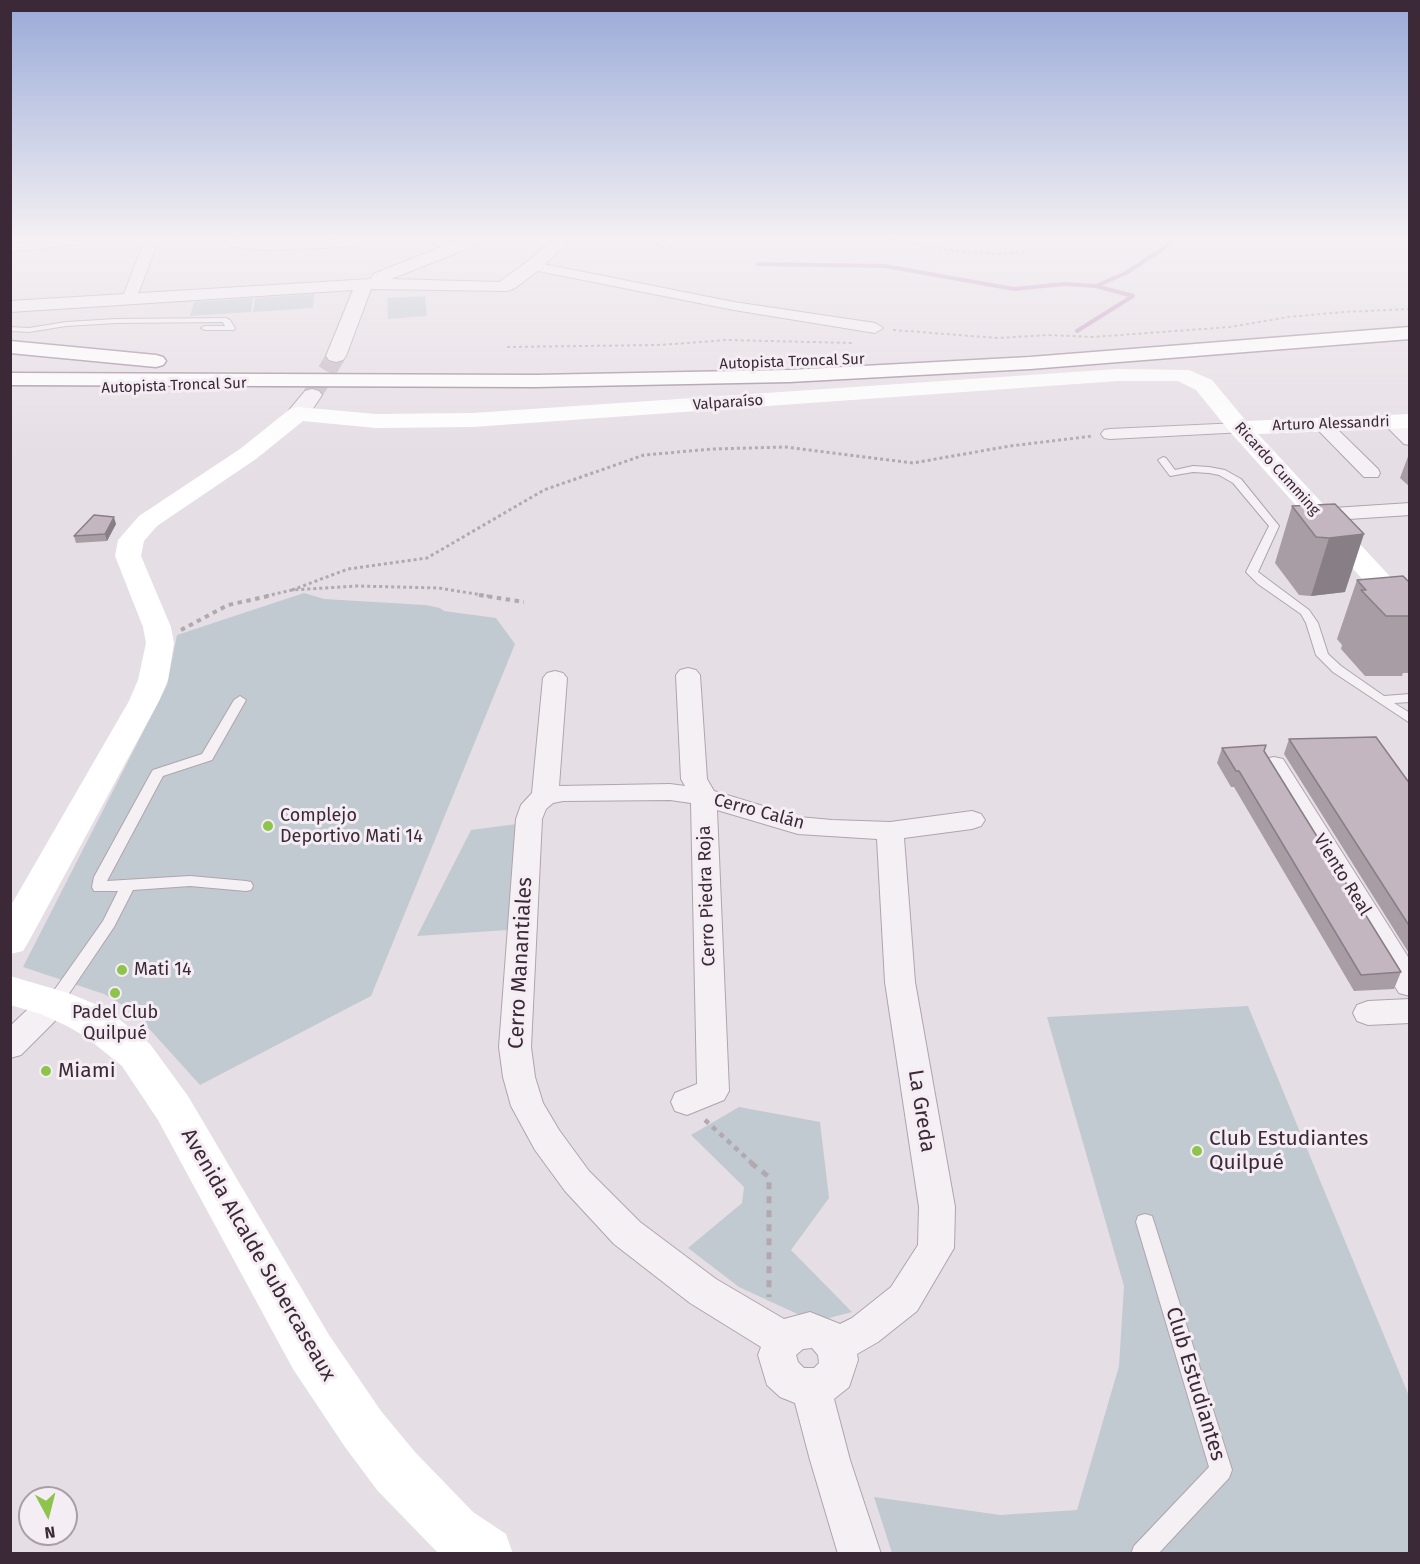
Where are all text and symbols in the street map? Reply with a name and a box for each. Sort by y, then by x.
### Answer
street label: Autopista Troncal Sur [719,350,865,374]
street label: Autopista Troncal Sur [101,374,247,398]
street label: Valparaíso [692,392,764,414]
street label: Arturo Alessandri [1272,413,1390,435]
street label: Ricardo Cumming [1231,419,1323,519]
street label: Cerro Calán [711,790,807,834]
place label: Complejo Deportivo Mati 14 [280,805,423,848]
marker: Complejo Deportivo Mati 14 [261,819,275,833]
street label: Cerro Piedra Roja [694,825,720,967]
street label: Viento Real [1308,830,1376,920]
street label: Cerro Manantiales [504,876,538,1050]
place label: Mati 14 [134,959,192,981]
marker: Mati 14 [115,963,129,977]
marker: Padel Club Quilpué [108,986,122,1000]
place label: Padel Club Quilpué [72,1002,158,1044]
place label: Miami [58,1058,116,1084]
marker: Miami [39,1064,53,1078]
street label: La Greda [902,1068,940,1154]
street label: Avenida Alcalde Subercaseaux [175,1124,341,1386]
place label: Club Estudiantes Quilpué [1209,1126,1368,1176]
marker: Club Estudiantes Quilpué [1190,1144,1204,1158]
street label: Club Estudiantes [1160,1304,1230,1464]
north arrow [18,1486,78,1546]
text: N [44,1522,56,1542]

